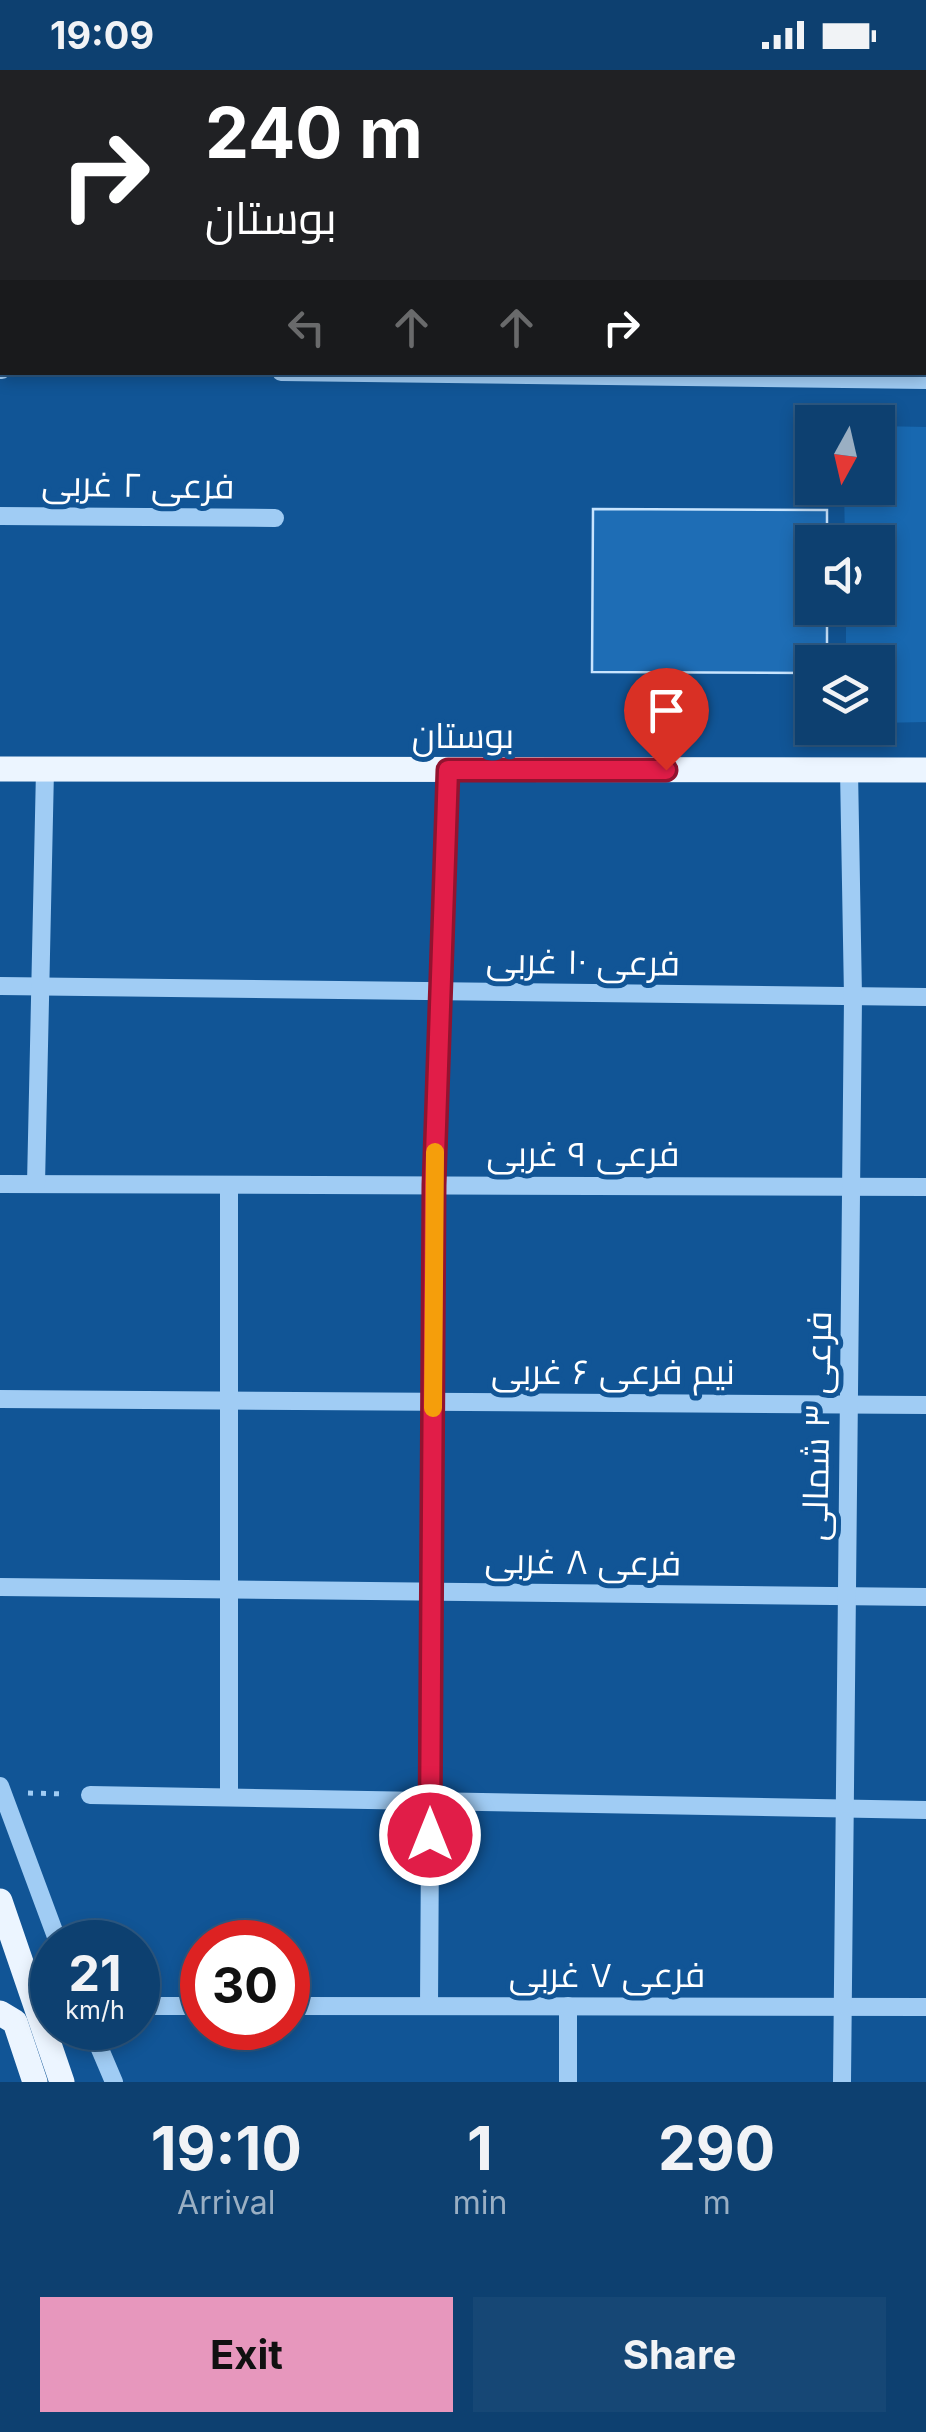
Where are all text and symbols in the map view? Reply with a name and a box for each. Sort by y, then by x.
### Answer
text: 19:09 [50,12,154,58]
text: 240 m [205,90,423,175]
icon: right [40,110,170,240]
text: بوستان [205,190,337,245]
icon: left [279,300,334,355]
icon: ahead [384,300,439,355]
icon: ahead [489,300,544,355]
icon: right [594,300,649,355]
north arrow [795,405,895,505]
map controls [795,405,895,745]
street label: فرعی ۲ غربی [41,461,235,508]
button: sound [795,525,895,625]
button: layers [795,645,895,745]
pin [624,668,709,771]
icon: arrive [639,683,694,738]
street label: بوستان [412,714,514,757]
street label: فرعی ۱۰ غربی [486,938,680,985]
street label: فرعی ۹ غربی [487,1132,679,1175]
street label: فرعی ۳ شمالی [793,1311,840,1541]
street label: نیم فرعی ۶ غربی [491,1350,735,1396]
street label: فرعی ۸ غربی [484,1538,682,1585]
position arrow [378,1783,482,1887]
speed limit sign: 30 [180,1920,310,2050]
text: 21 [68,1943,122,2003]
street label: فرعی ۷ غربی [509,1953,705,1996]
text: km/h [65,1995,125,2025]
text: 19:10 [151,2112,302,2184]
text: 1 [467,2112,493,2184]
text: 290 [658,2112,775,2184]
text: Arrival [177,2183,276,2222]
text: min [453,2183,507,2222]
text: m [703,2183,731,2222]
button: Exit [40,2297,453,2412]
button: Share [473,2297,886,2412]

